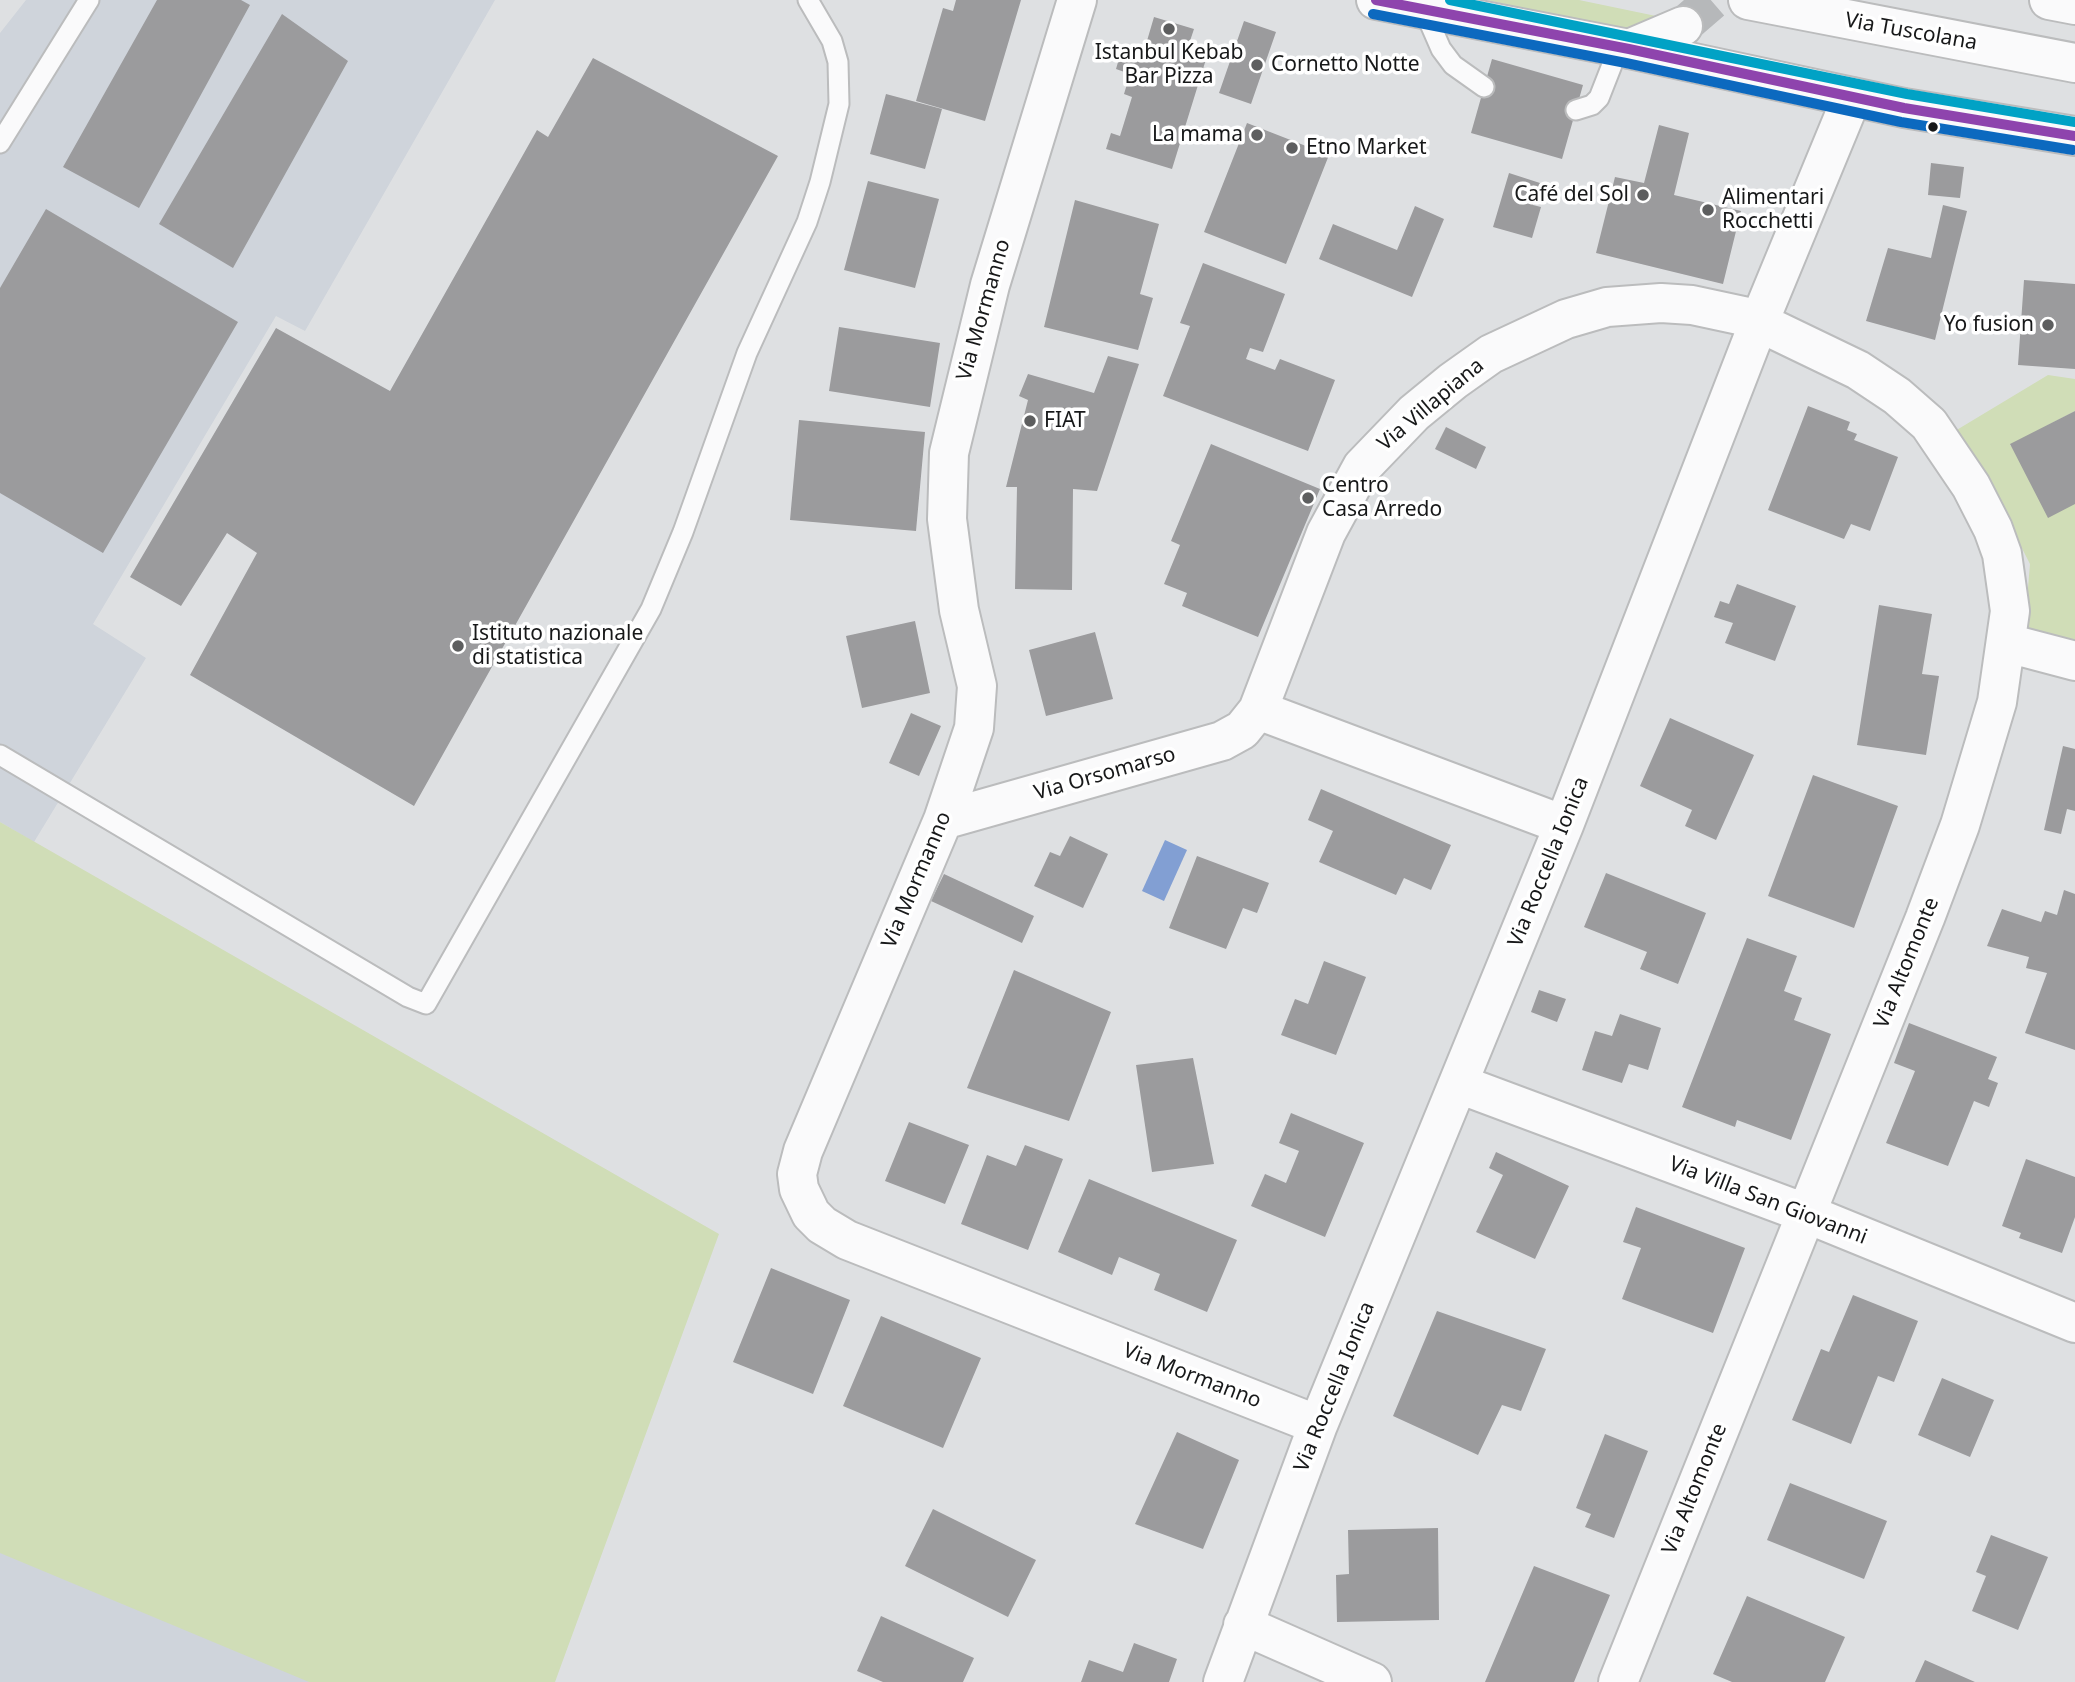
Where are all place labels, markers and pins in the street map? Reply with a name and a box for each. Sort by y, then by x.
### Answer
marker: Istanbul Kebab Bar Pizza [1161,21,1177,37]
place label: Istanbul Kebab Bar Pizza [1095,40,1243,90]
place label: Cornetto Notte [1271,52,1419,78]
marker: Cornetto Notte [1249,57,1265,73]
unlabelled marker [1926,120,1940,134]
place label: La mama [1152,122,1243,148]
marker: La mama [1249,127,1265,143]
place label: Etno Market [1306,135,1427,161]
marker: Etno Market [1284,140,1300,156]
place label: Café del Sol [1514,182,1629,208]
place label: Alimentari Rocchetti [1722,185,1824,235]
marker: Café del Sol [1635,187,1651,203]
marker: Alimentari Rocchetti [1700,202,1716,218]
place label: Yo fusion [1944,312,2034,338]
marker: Yo fusion [2040,317,2056,333]
place label: FIAT [1044,408,1086,434]
marker: FIAT [1022,413,1038,429]
place label: Centro Casa Arredo [1322,473,1442,523]
marker: Centro Casa Arredo [1300,490,1316,506]
place label: Istituto nazionale di statistica [472,621,643,671]
marker: Istituto nazionale di statistica [450,638,466,654]

